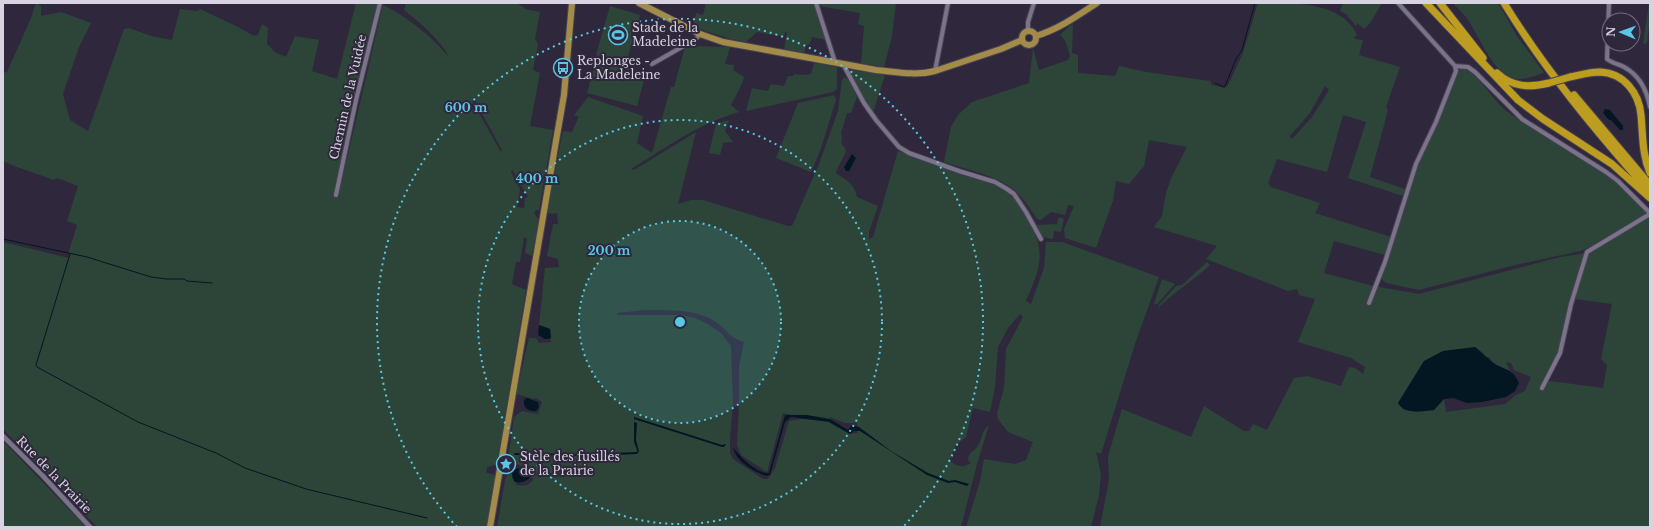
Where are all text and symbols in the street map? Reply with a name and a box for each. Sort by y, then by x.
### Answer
north arrow [1601,12,1641,52]
place label: Stade de la Madeleine [632,20,699,49]
sports icon: Stade de la Madeleine [607,24,629,46]
text: N [1604,26,1618,37]
street label: Chemin de la Vuidée [326,33,369,161]
place label: Replonges - La Madeleine [577,53,661,82]
bus stop icon: Replonges - La Madeleine [552,57,574,79]
text: 600 m [445,100,488,115]
text: 400 m [516,171,559,186]
text: 200 m [588,243,631,258]
centre of rings [673,315,687,329]
street label: Rue de la Prairie [14,433,95,516]
place label: Stèle des fusillés de la Prairie [520,449,620,478]
place icon: Stèle des fusillés de la Prairie [495,453,517,475]

